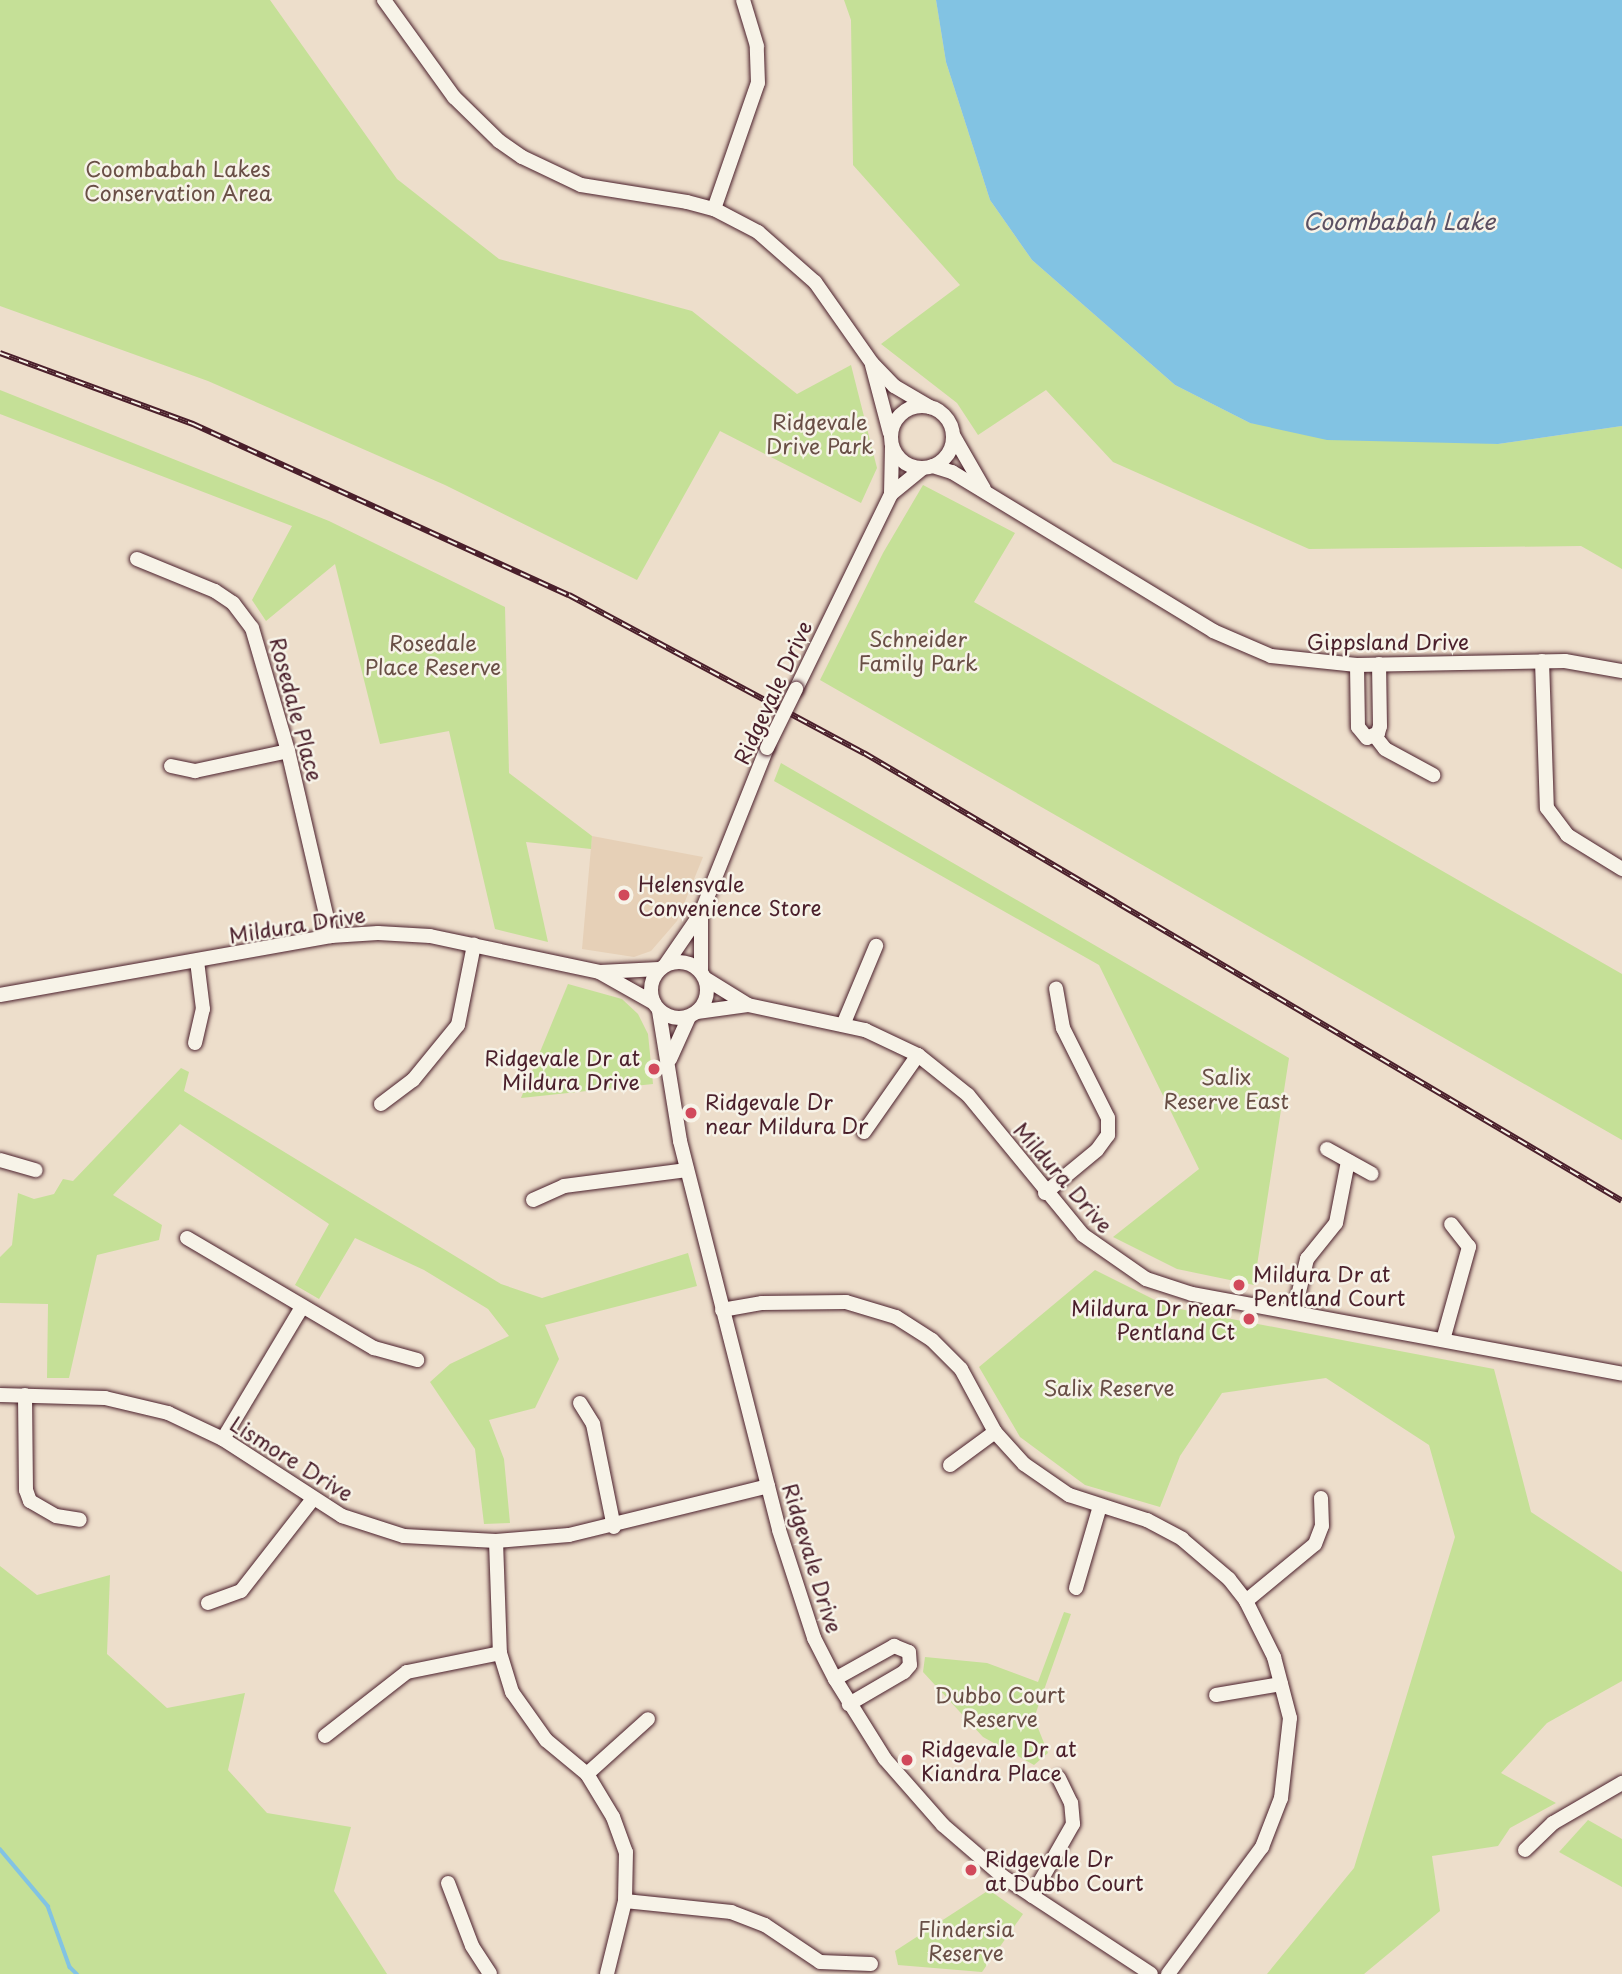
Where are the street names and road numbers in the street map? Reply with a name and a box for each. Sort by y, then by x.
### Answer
street label: Ridgevale Drive [728,616,816,768]
street label: Gippsland Drive [1306,628,1470,654]
street label: Rosedale Place [266,634,328,784]
street label: Mildura Drive [227,901,367,947]
street label: Mildura Drive [1009,1117,1119,1237]
street label: Lismore Drive [227,1411,357,1505]
street label: Ridgevale Drive [778,1480,848,1636]

